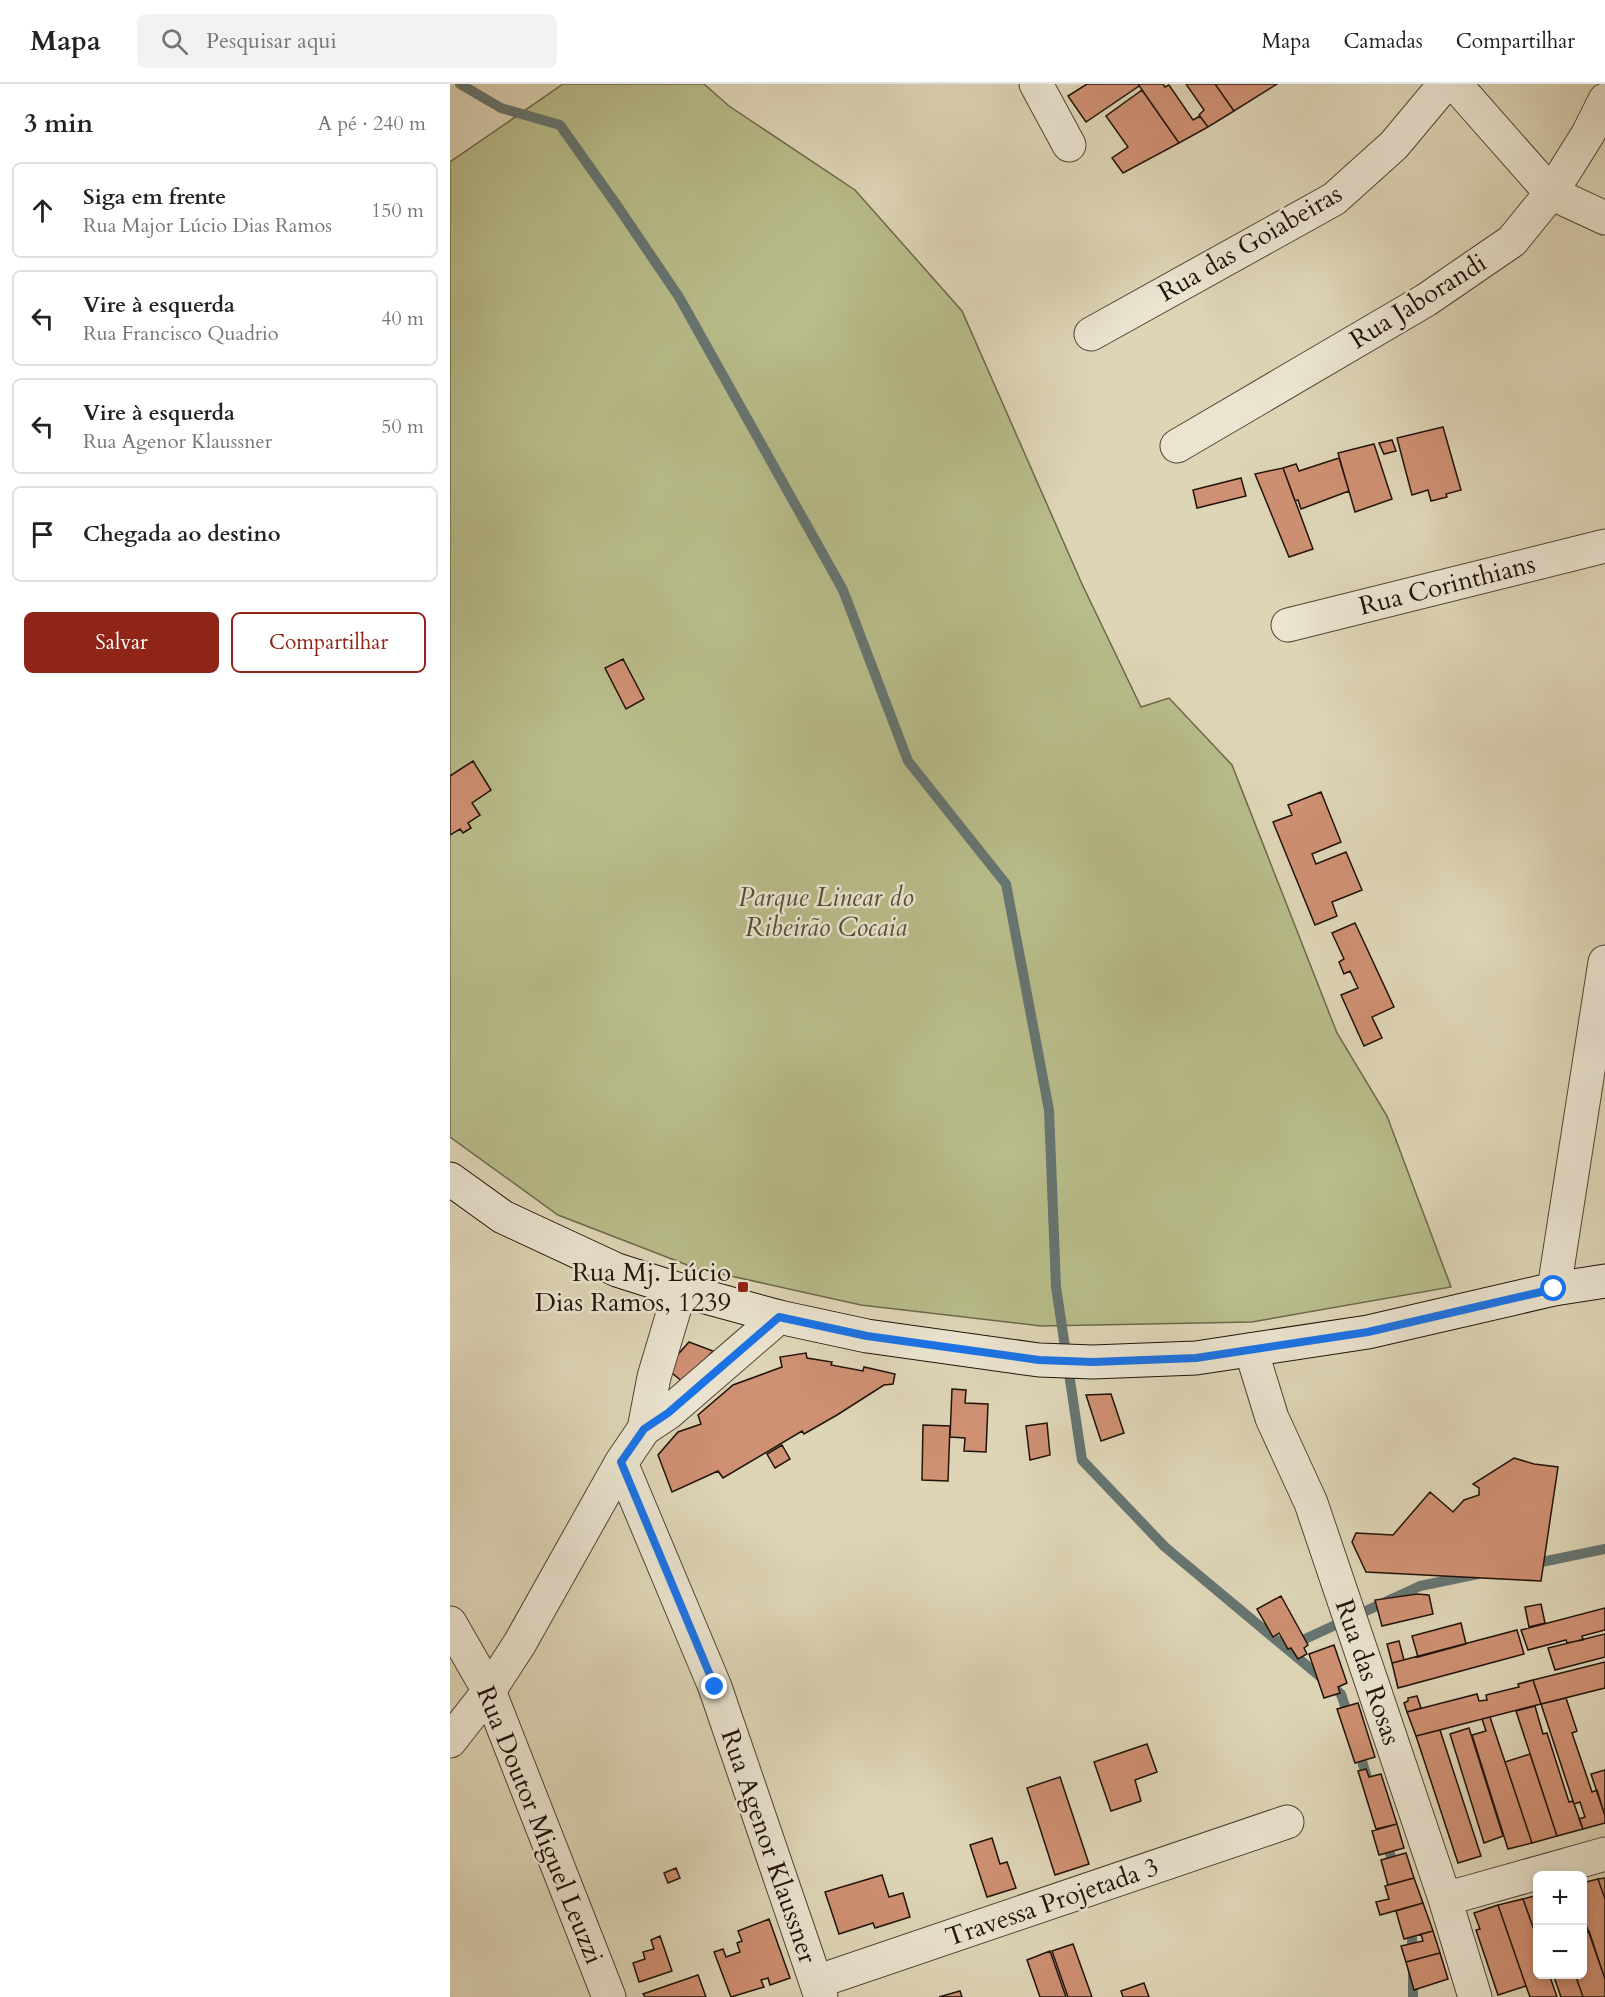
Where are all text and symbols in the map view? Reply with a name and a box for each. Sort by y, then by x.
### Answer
search box [137,14,557,68]
text: Mapa [30,22,101,60]
icon: search [158,25,191,58]
text: Pesquisar aqui [206,26,337,56]
text: Mapa [1261,27,1311,56]
text: Camadas [1344,27,1423,56]
text: Compartilhar [1456,27,1575,56]
text: 3 min [24,106,93,141]
text: A pé · 240 m [318,110,426,137]
street label: Rua das Goiabeiras [1152,176,1348,310]
text: Siga em frente [83,182,226,212]
icon: ahead [26,194,59,227]
text: 150 m [371,197,424,224]
text: Rua Major Lúcio Dias Ramos [83,212,332,239]
street label: Rua Jaborandi [1343,245,1493,357]
text: Vire à esquerda [83,290,235,320]
icon: left [26,302,59,335]
text: 40 m [381,305,424,332]
text: Rua Francisco Quadrio [83,320,279,347]
text: Vire à esquerda [83,398,235,428]
icon: left [26,410,59,443]
text: 50 m [381,413,424,440]
text: Rua Agenor Klaussner [83,428,272,455]
icon: arrive [26,518,59,551]
text: Chegada ao destino [83,519,281,549]
street label: Rua Corinthians [1355,546,1539,624]
button: Salvar [24,612,219,673]
button: Compartilhar [231,612,426,673]
park label: Parque Linear do Ribeirão Cocaia [738,880,914,945]
place label: Rua Mj. Lúcio Dias Ramos, 1239 [535,1255,731,1320]
route start [1540,1275,1566,1301]
marker: Rua Mj. Lúcio Dias Ramos, 1239 [736,1280,750,1294]
street label: Rua das Rosas [1327,1594,1409,1750]
route end [701,1673,727,1699]
street label: Rua Doutor Miguel Leuzzi [468,1681,612,1969]
street label: Rua Agenor Klaussner [712,1724,826,1968]
street label: Travessa Projetada 3 [941,1849,1163,1955]
map controls [1533,1871,1587,1979]
button: + [1533,1871,1587,1925]
button: − [1533,1925,1587,1979]

